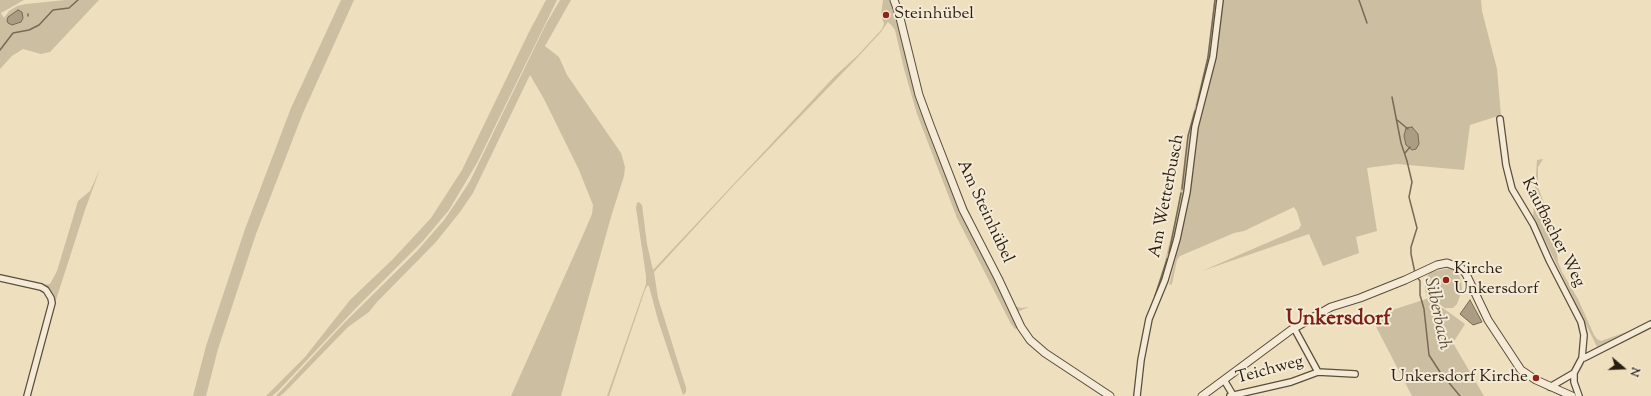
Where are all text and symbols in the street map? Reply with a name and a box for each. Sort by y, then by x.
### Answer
place label: Steinhübel [894,5,974,25]
marker: Steinhübel [881,10,891,20]
street label: Am Wetterbusch [1146,132,1190,260]
street label: Am Steinhübel [951,157,1017,267]
street label: Kaufbacher Weg [1516,175,1588,291]
place label: Kirche Unkersdorf [1454,260,1539,300]
marker: Kirche Unkersdorf [1441,275,1451,285]
water label: Silberbach [1418,276,1454,352]
district label: Unkersdorf [1286,307,1390,333]
north arrow [1603,348,1643,388]
street label: Teichweg [1234,352,1306,390]
text: N [1625,365,1643,379]
place label: Unkersdorf Kirche [1391,368,1528,388]
marker: Unkersdorf Kirche [1531,373,1541,383]

